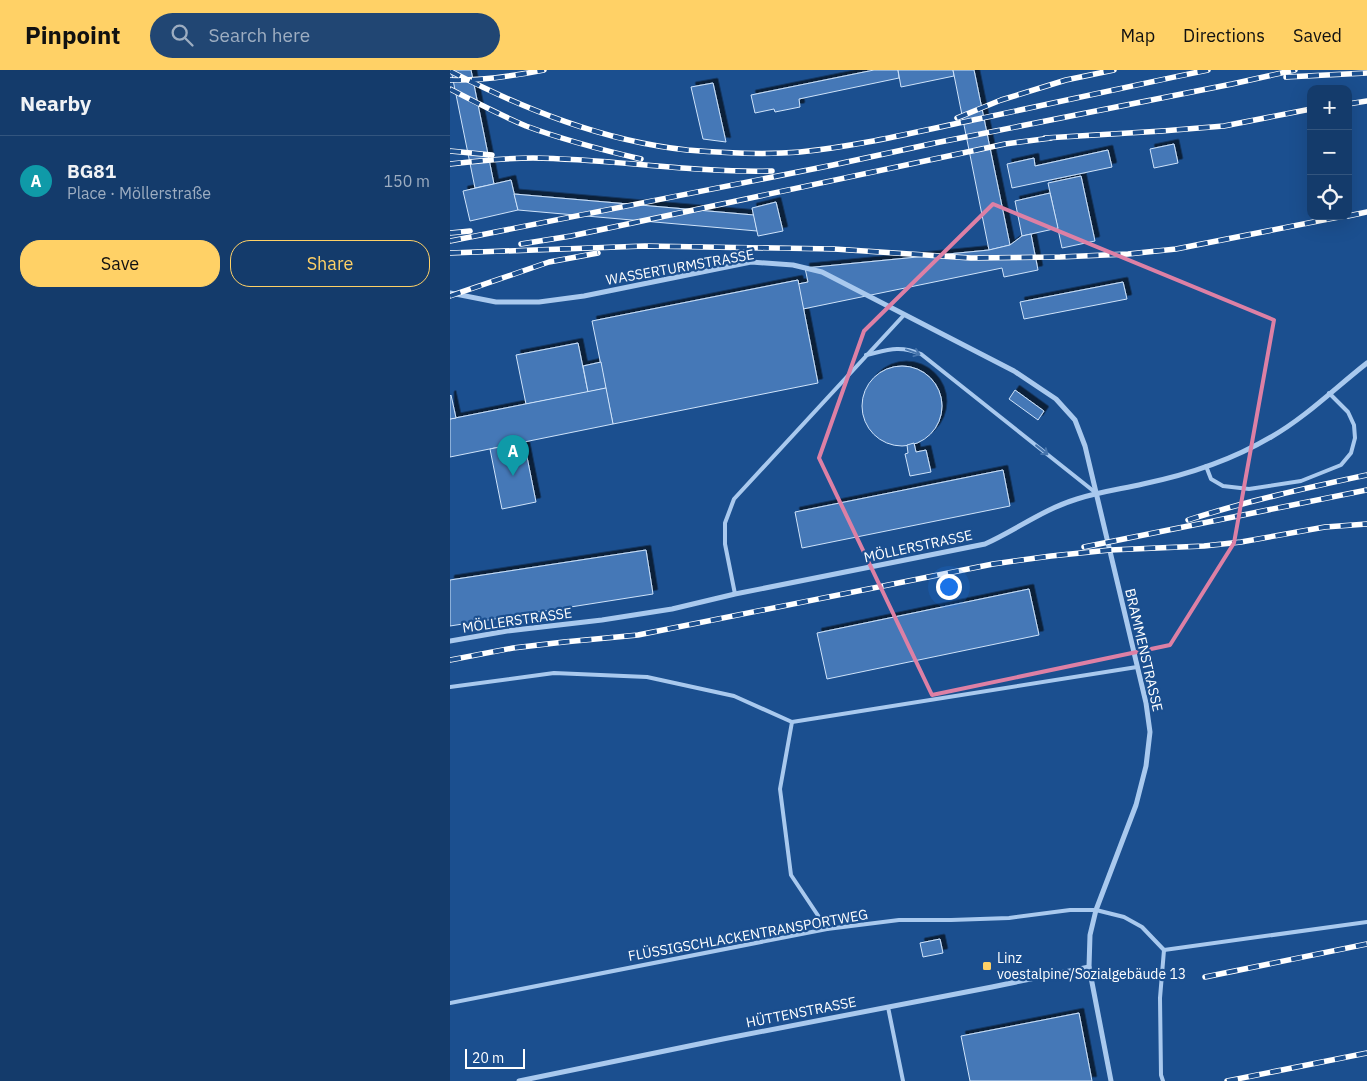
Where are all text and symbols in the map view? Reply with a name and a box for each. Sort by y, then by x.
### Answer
search box [150,13,500,58]
text: Pinpoint [25,19,120,51]
icon: search [168,21,196,49]
text: Search here [208,23,310,47]
text: Map [1120,24,1155,47]
text: Directions [1183,24,1265,47]
text: Saved [1293,24,1342,47]
map controls [1307,85,1352,220]
button: + [1307,85,1352,130]
text: Nearby [20,89,91,117]
button: − [1307,130,1352,175]
text: BG81 [67,159,116,183]
text: A [31,171,41,191]
text: 150 m [383,171,430,191]
button: locate [1307,175,1352,220]
text: Place · Möllerstraße [67,183,211,203]
button: Save [20,240,220,287]
button: Share [230,240,430,287]
street label: WASSERTURMSTRASSE [604,245,756,289]
one-way arrow [905,348,921,357]
pin: A [497,435,529,476]
one-way arrow [1035,445,1048,456]
street label: MÖLLERSTRASSE [862,526,974,566]
your location [936,574,962,600]
street label: BRAMMENSTRASSE [1121,587,1167,713]
street label: MÖLLERSTRASSE [461,603,573,637]
street label: FLÜSSIGSCHLACKENTRANSPORTWEG [627,905,869,965]
place label: Linz voestalpine/Sozialgebäude 13 [997,949,1186,983]
marker: Linz voestalpine/Sozialgebäude 13 [981,960,993,972]
street label: HÜTTENSTRASSE [744,992,858,1032]
scale bar [465,1046,525,1069]
text: 20 m [472,1049,504,1067]

